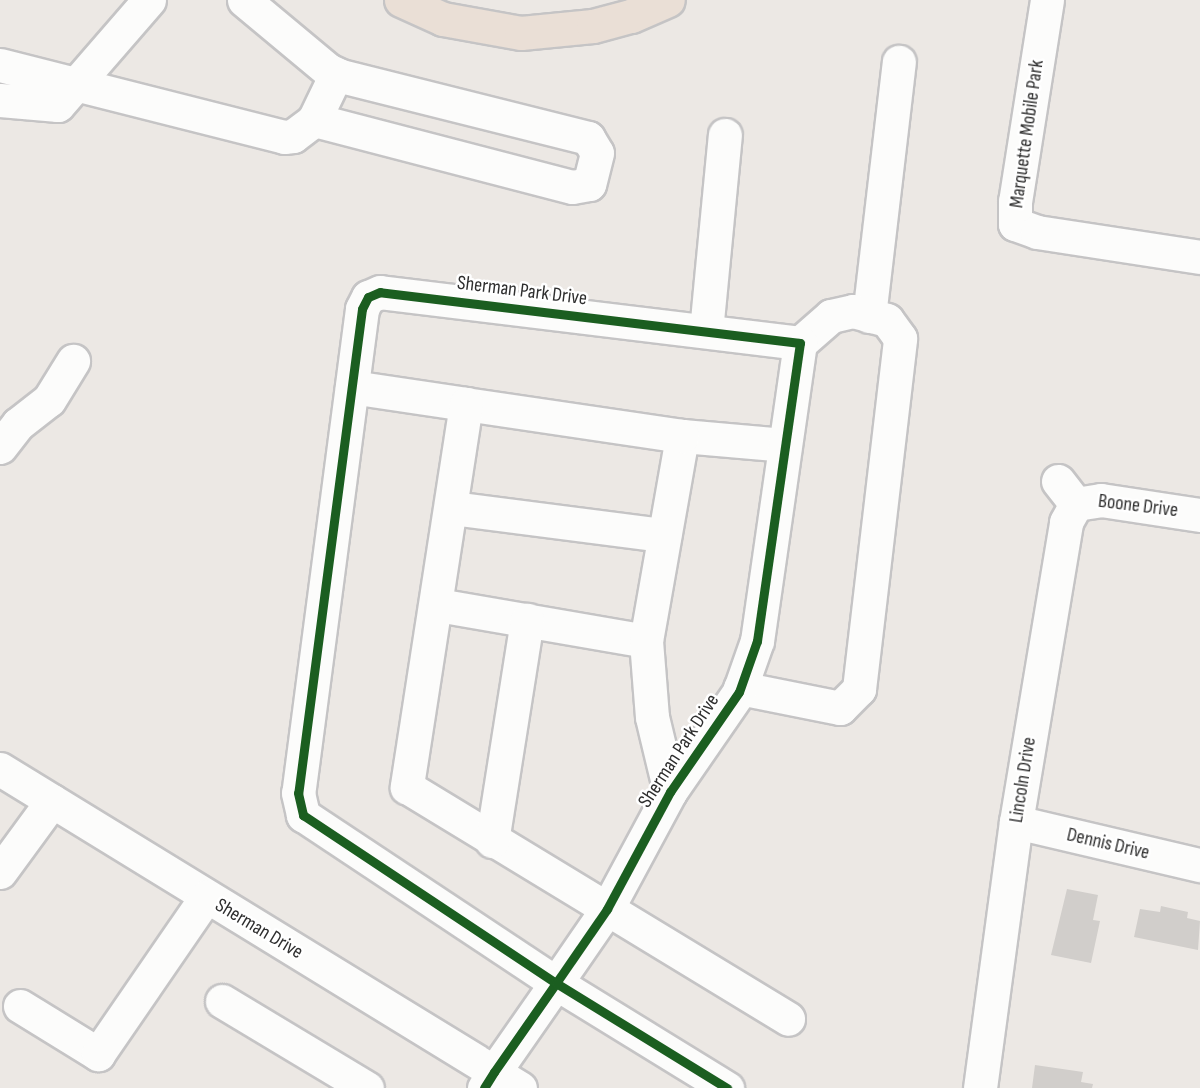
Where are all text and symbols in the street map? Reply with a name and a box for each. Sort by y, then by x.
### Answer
street label: Marquette Mobile Park [1005,58,1049,210]
street label: Sherman Park Drive [456,271,588,311]
street label: Boone Drive [1097,489,1179,523]
street label: Sherman Park Drive [633,690,725,812]
street label: Lincoln Drive [1004,736,1042,824]
street label: Dennis Drive [1064,823,1152,865]
street label: Sherman Drive [211,893,307,965]

